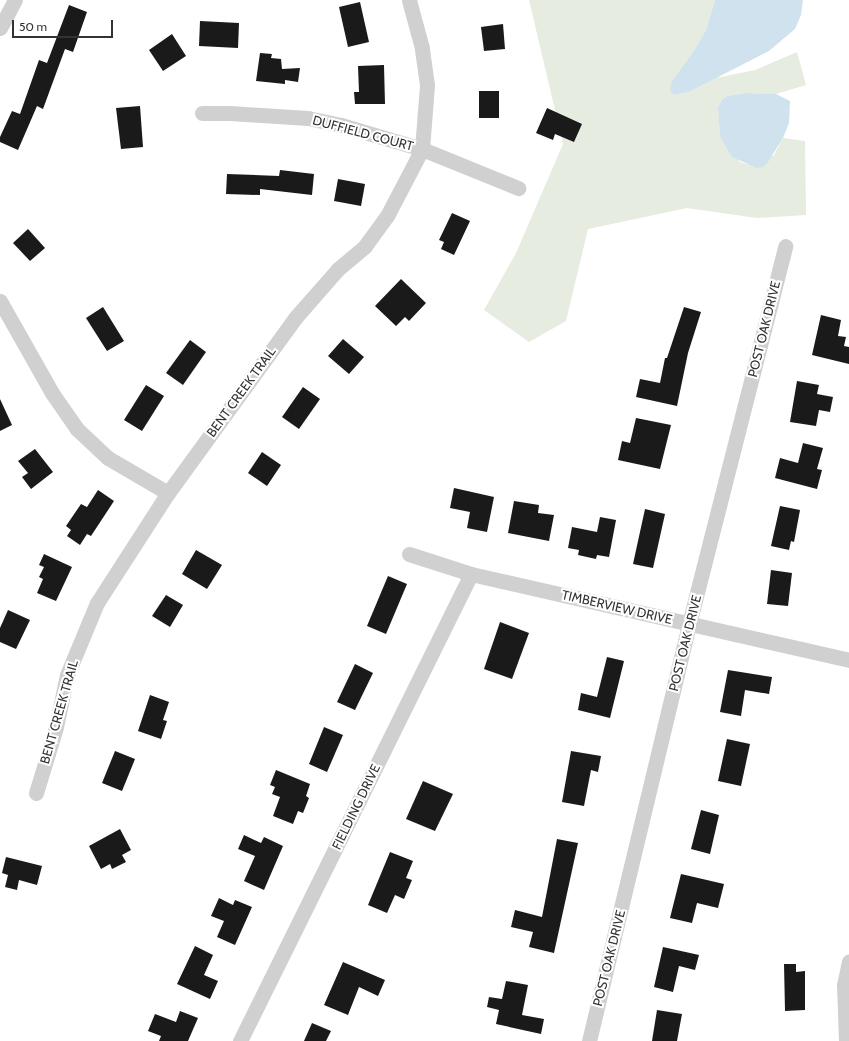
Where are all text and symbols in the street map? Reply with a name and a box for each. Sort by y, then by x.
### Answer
scale bar [14,12,115,38]
text: 50 m [19,19,47,34]
street label: DUFFIELD COURT [311,112,415,154]
street label: POST OAK DRIVE [744,279,784,379]
street label: BENT CREEK TRAIL [203,344,279,440]
street label: TIMBERVIEW DRIVE [560,587,674,627]
street label: POST OAK DRIVE [665,593,705,693]
street label: BENT CREEK TRAIL [37,658,81,766]
street label: FIELDING DRIVE [329,762,383,852]
street label: POST OAK DRIVE [589,908,629,1008]

